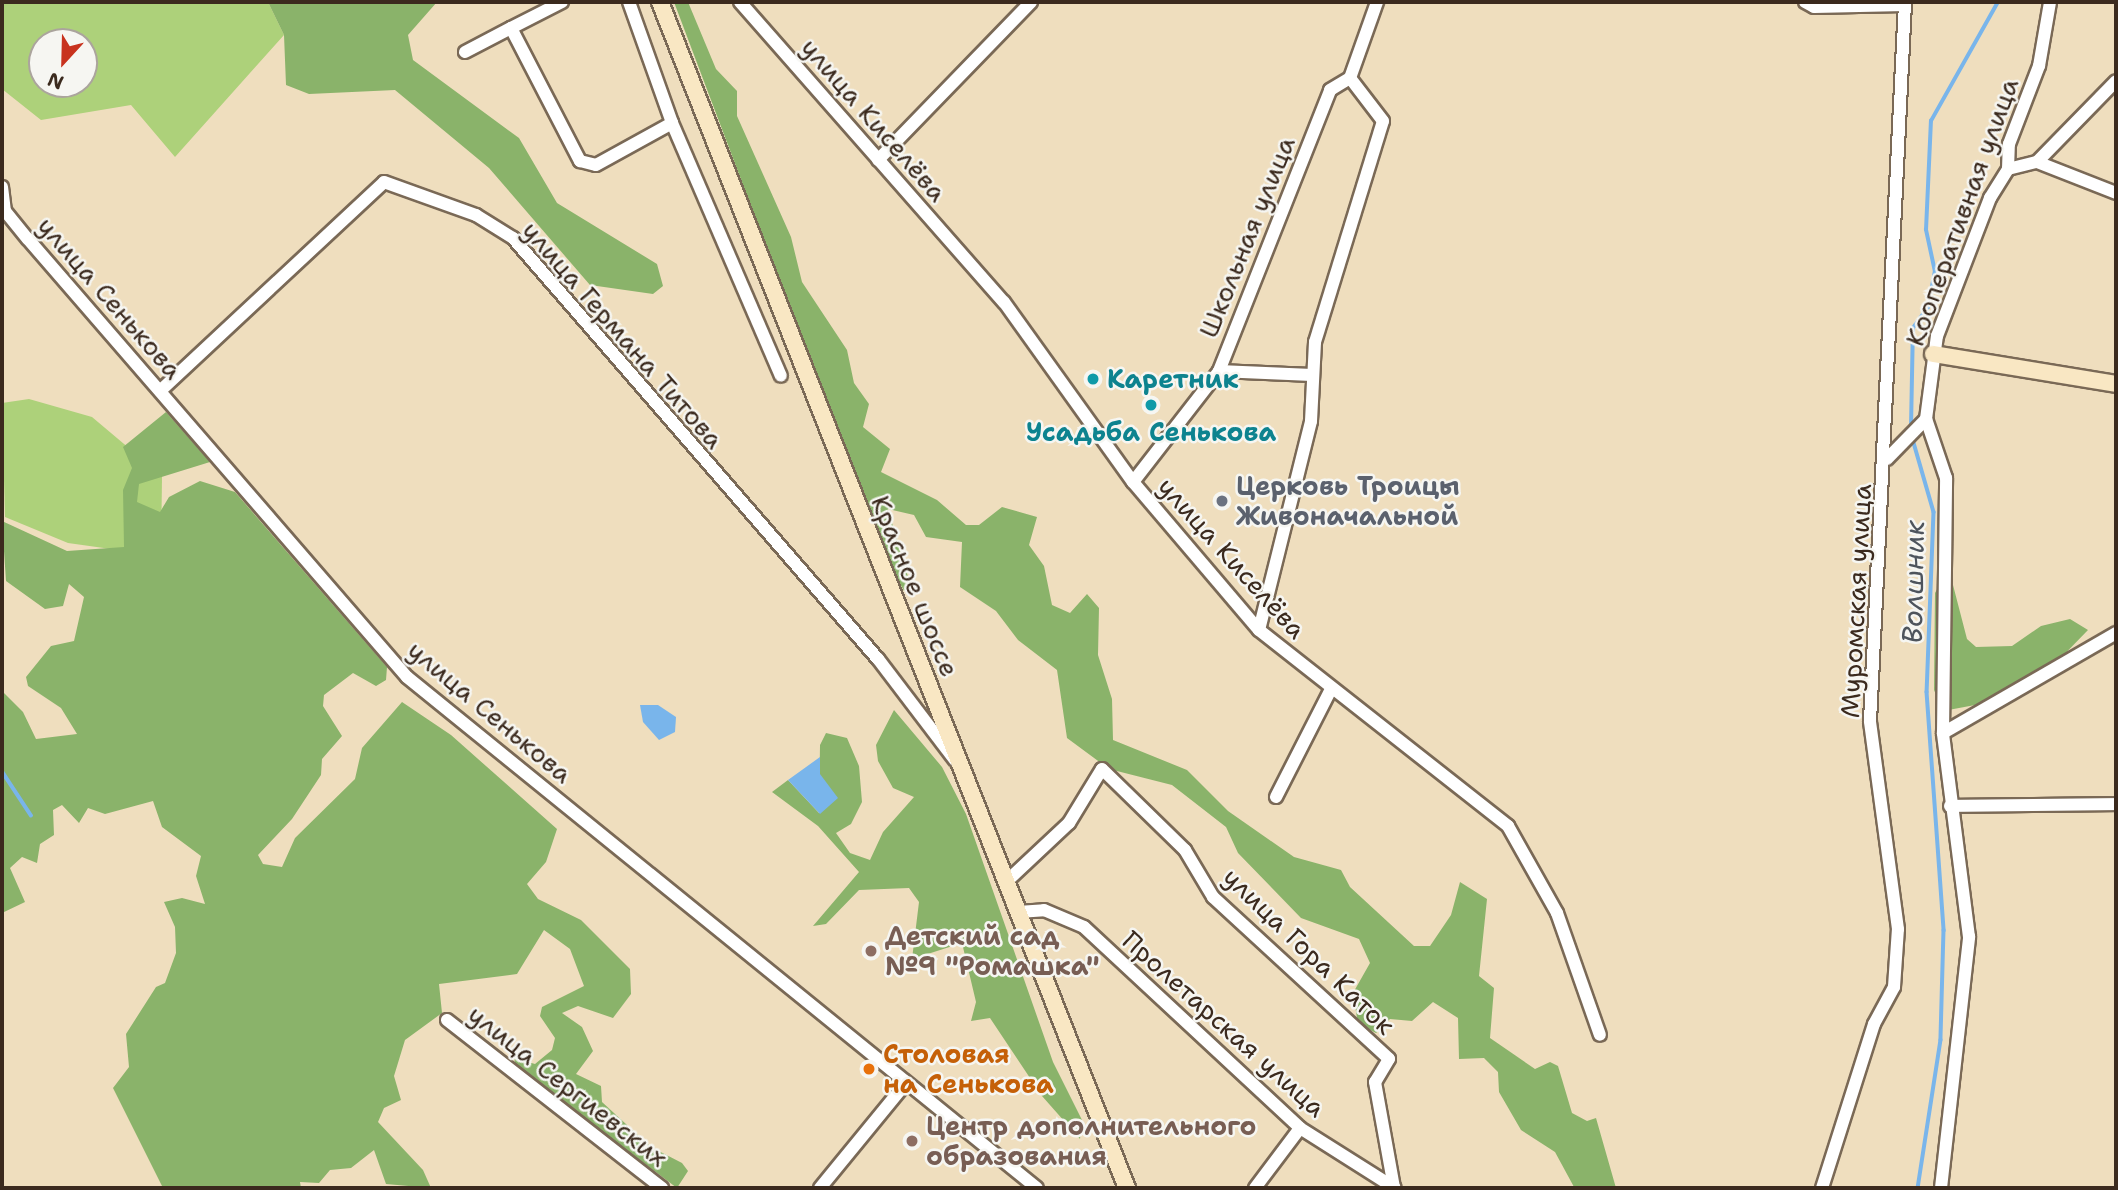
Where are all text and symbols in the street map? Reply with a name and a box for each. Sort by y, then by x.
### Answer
north arrow [28,28,98,98]
street label: улица Киселёва [795,32,953,208]
text: N [44,67,67,95]
street label: Кооперативная улица [1899,74,2025,350]
street label: Школьная улица [1192,132,1302,342]
street label: улица Сенькова [31,210,189,386]
street label: улица Германа Титова [516,215,730,455]
place label: Каретник [1107,363,1239,395]
marker: Каретник [1085,371,1101,387]
marker: Усадьба Сенькова [1143,397,1159,413]
place label: Усадьба Сенькова [1026,416,1276,448]
place label: Церковь Троицы Живоначальной [1236,470,1460,532]
street label: улица Киселёва [1151,471,1313,645]
street label: Муромская улица [1834,483,1878,719]
street label: Красное шоссе [865,491,965,681]
marker: Церковь Троицы Живоначальной [1214,493,1230,509]
water label: Волшник [1895,520,1931,644]
street label: улица Сенькова [402,634,578,790]
street label: улица Гора Каток [1217,861,1401,1041]
place label: Детский сад №9 "Ромашка" [885,920,1100,982]
street label: Пролетарская улица [1116,924,1332,1124]
marker: Детский сад №9 "Ромашка" [863,943,879,959]
street label: улица Сергиевских [462,998,674,1174]
place label: Столовая на Сенькова [883,1038,1054,1100]
marker: Столовая на Сенькова [861,1061,877,1077]
place label: Центр дополнительного образования [926,1110,1256,1172]
marker: Центр дополнительного образования [904,1133,920,1149]

